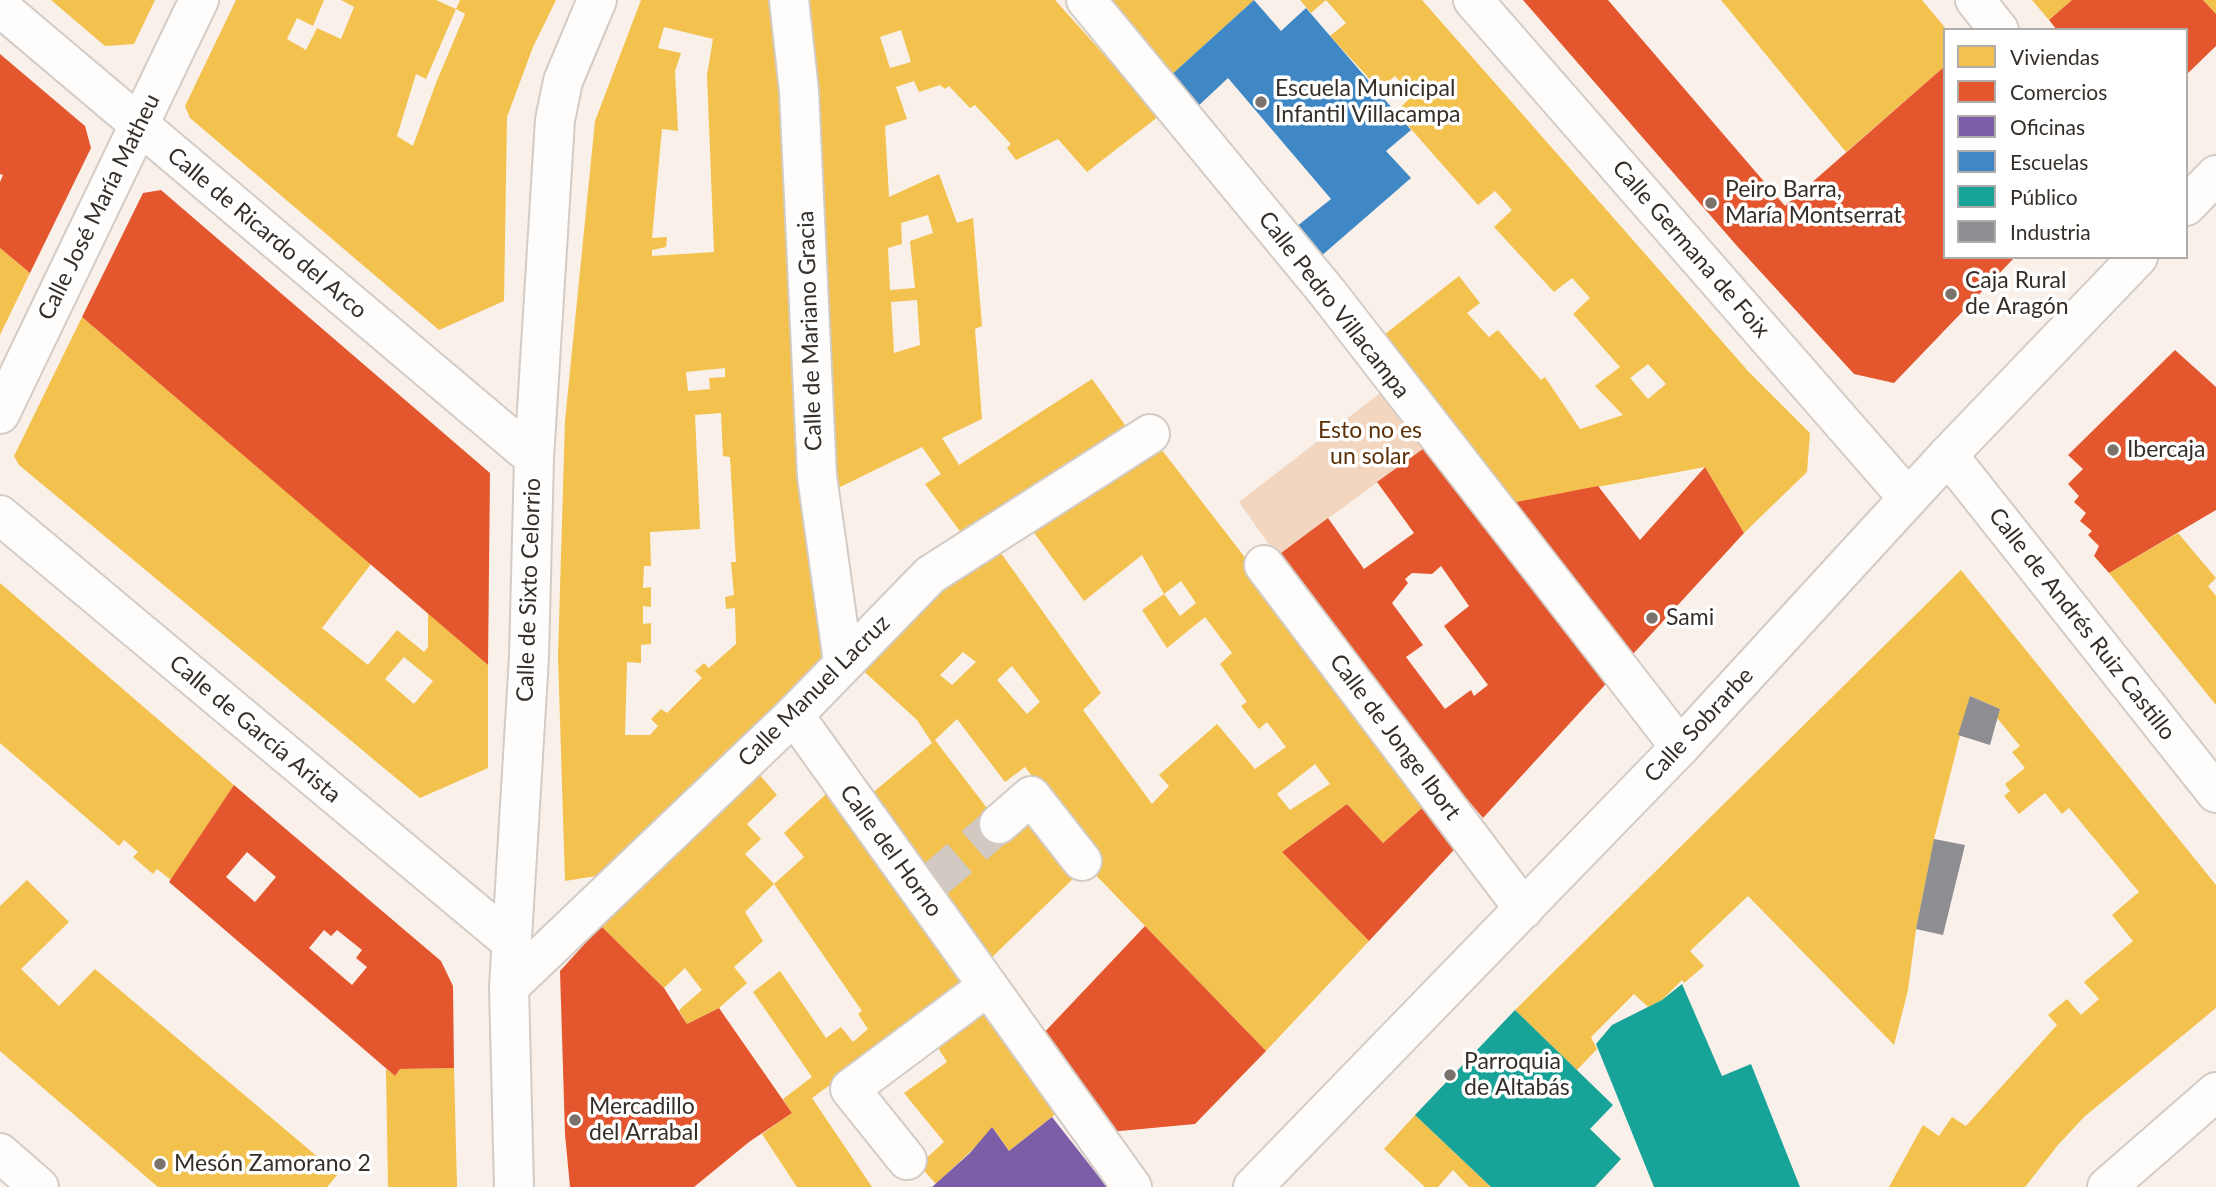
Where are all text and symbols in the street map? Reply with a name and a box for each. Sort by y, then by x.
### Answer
legend [1943,28,2188,259]
text: Viviendas [2010,44,2099,69]
place label: Escuela Municipal Infantil Villacampa [1275,75,1461,129]
text: Comercios [2010,79,2107,104]
street label: Calle José María Matheu [32,89,166,325]
marker: Escuela Municipal Infantil Villacampa [1253,94,1269,110]
text: Oficinas [2010,114,2085,139]
street label: Calle de Ricardo del Arco [162,141,372,325]
text: Escuelas [2010,149,2088,174]
street label: Calle Germana de Foix [1606,155,1776,343]
place label: Peiro Barra, María Montserrat [1725,176,1902,230]
text: Público [2010,184,2078,209]
marker: Peiro Barra, María Montserrat [1703,195,1719,211]
street label: Calle Pedro Villacampa [1252,206,1416,404]
street label: Calle de Mariano Gracia [792,210,828,452]
text: Industria [2010,219,2091,244]
place label: Caja Rural de Aragón [1965,267,2069,321]
marker: Caja Rural de Aragón [1943,286,1959,302]
park label: Esto no es un solar [1318,417,1422,471]
place label: Ibercaja [2127,436,2206,464]
marker: Ibercaja [2105,442,2121,458]
street label: Calle de Sixto Celorrio [511,478,547,702]
street label: Calle de Andrés Ruiz Castillo [1983,502,2181,746]
place label: Sami [1666,604,1714,632]
street label: Calle Manuel Lacruz [732,609,896,773]
marker: Sami [1644,610,1660,626]
street label: Calle de García Arista [164,649,346,809]
street label: Calle de Jonge Ibort [1324,649,1466,825]
street label: Calle Sobrarbe [1639,662,1759,788]
street label: Calle del Horno [834,780,948,922]
place label: Parroquia de Altabás [1464,1048,1570,1102]
marker: Parroquia de Altabás [1442,1067,1458,1083]
place label: Mercadillo del Arrabal [589,1093,699,1147]
marker: Mercadillo del Arrabal [567,1112,583,1128]
place label: Mesón Zamorano 2 [174,1150,371,1178]
marker: Mesón Zamorano 2 [152,1156,168,1172]

